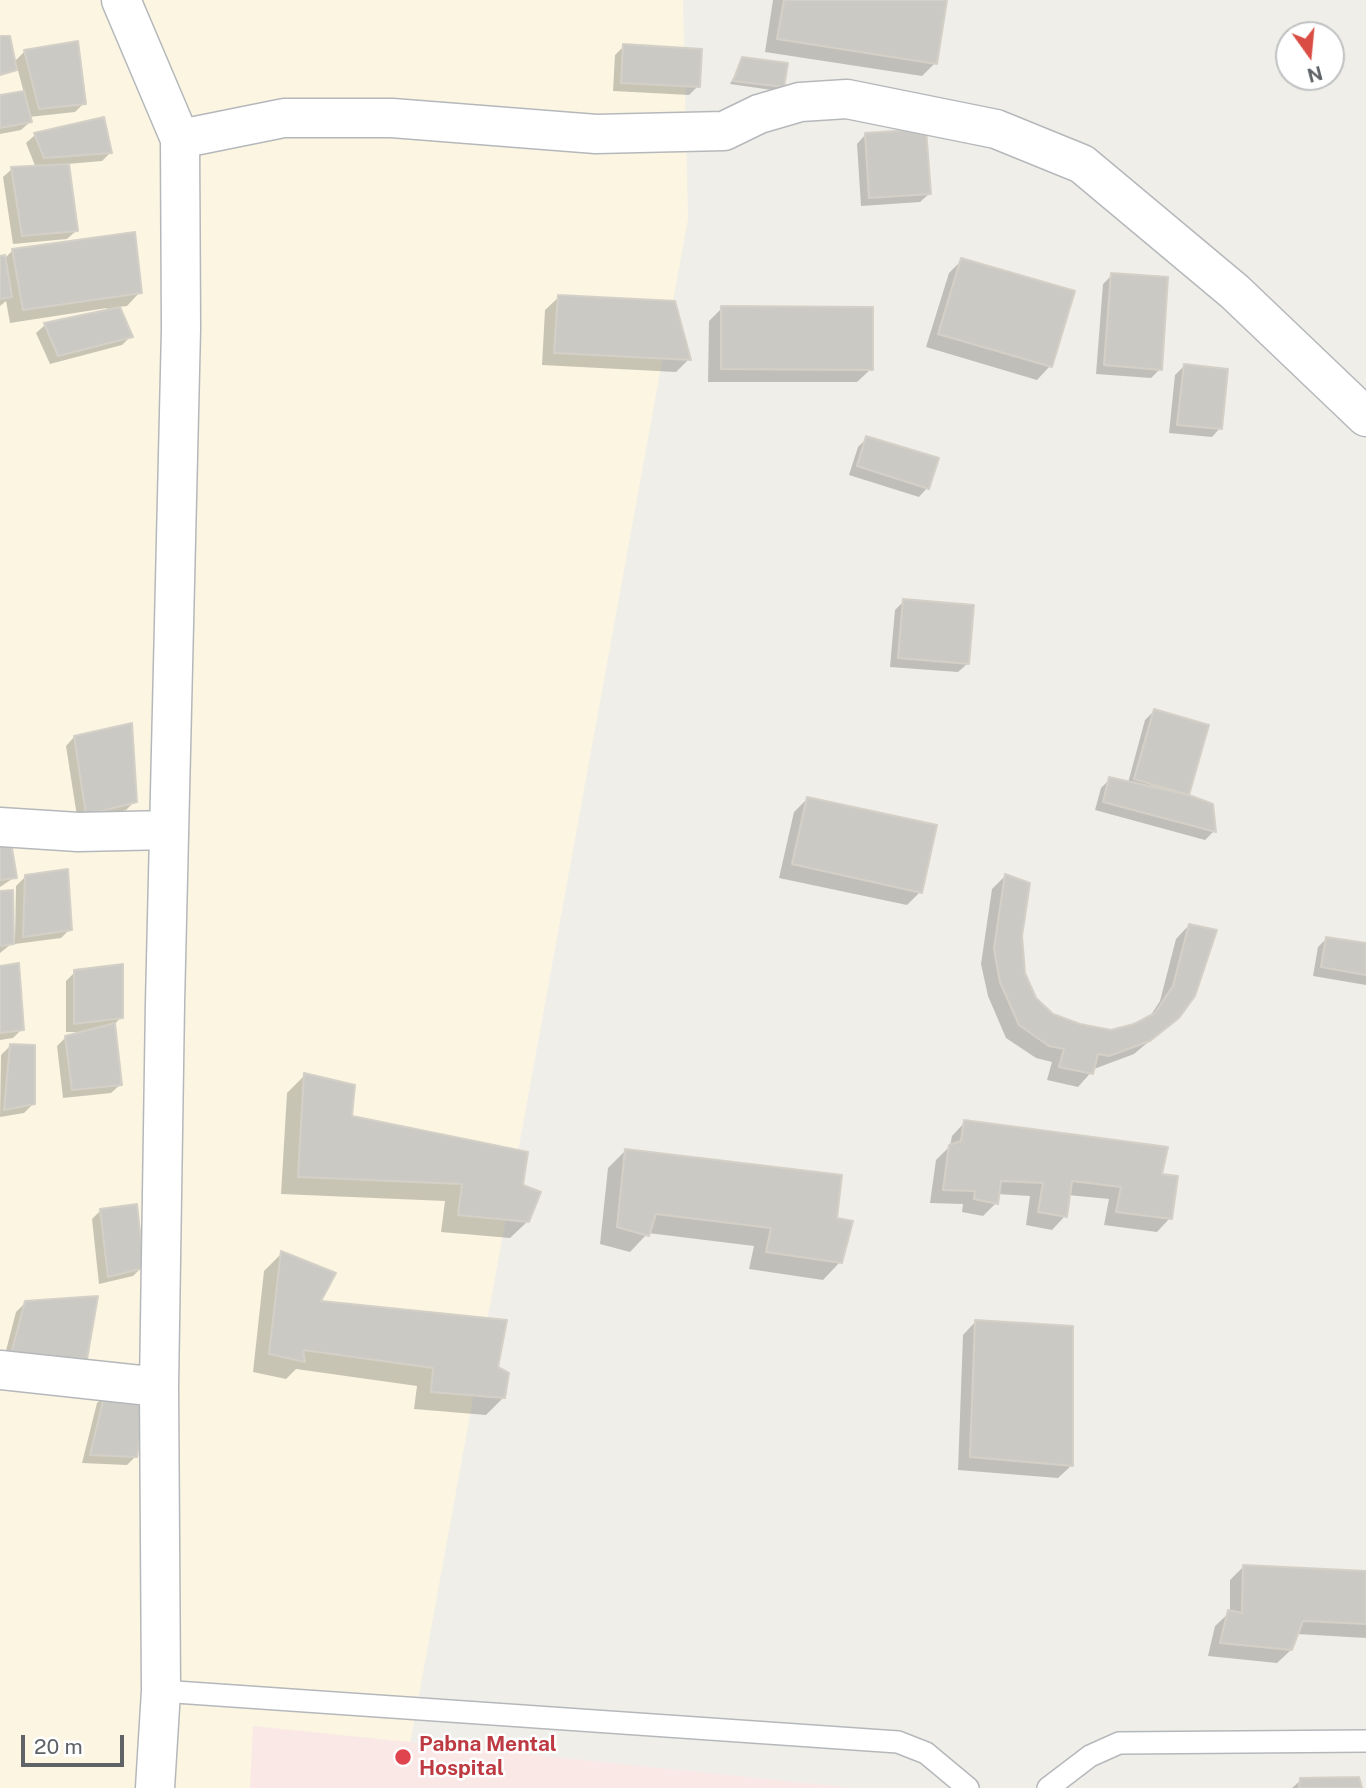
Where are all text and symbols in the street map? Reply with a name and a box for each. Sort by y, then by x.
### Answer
north arrow [1275,21,1345,91]
text: N [1305,62,1325,87]
scale bar [24,1722,128,1766]
place label: Pabna Mental Hospital [419,1732,557,1782]
text: 20 m [34,1734,83,1759]
marker: Pabna Mental Hospital [393,1747,413,1767]

